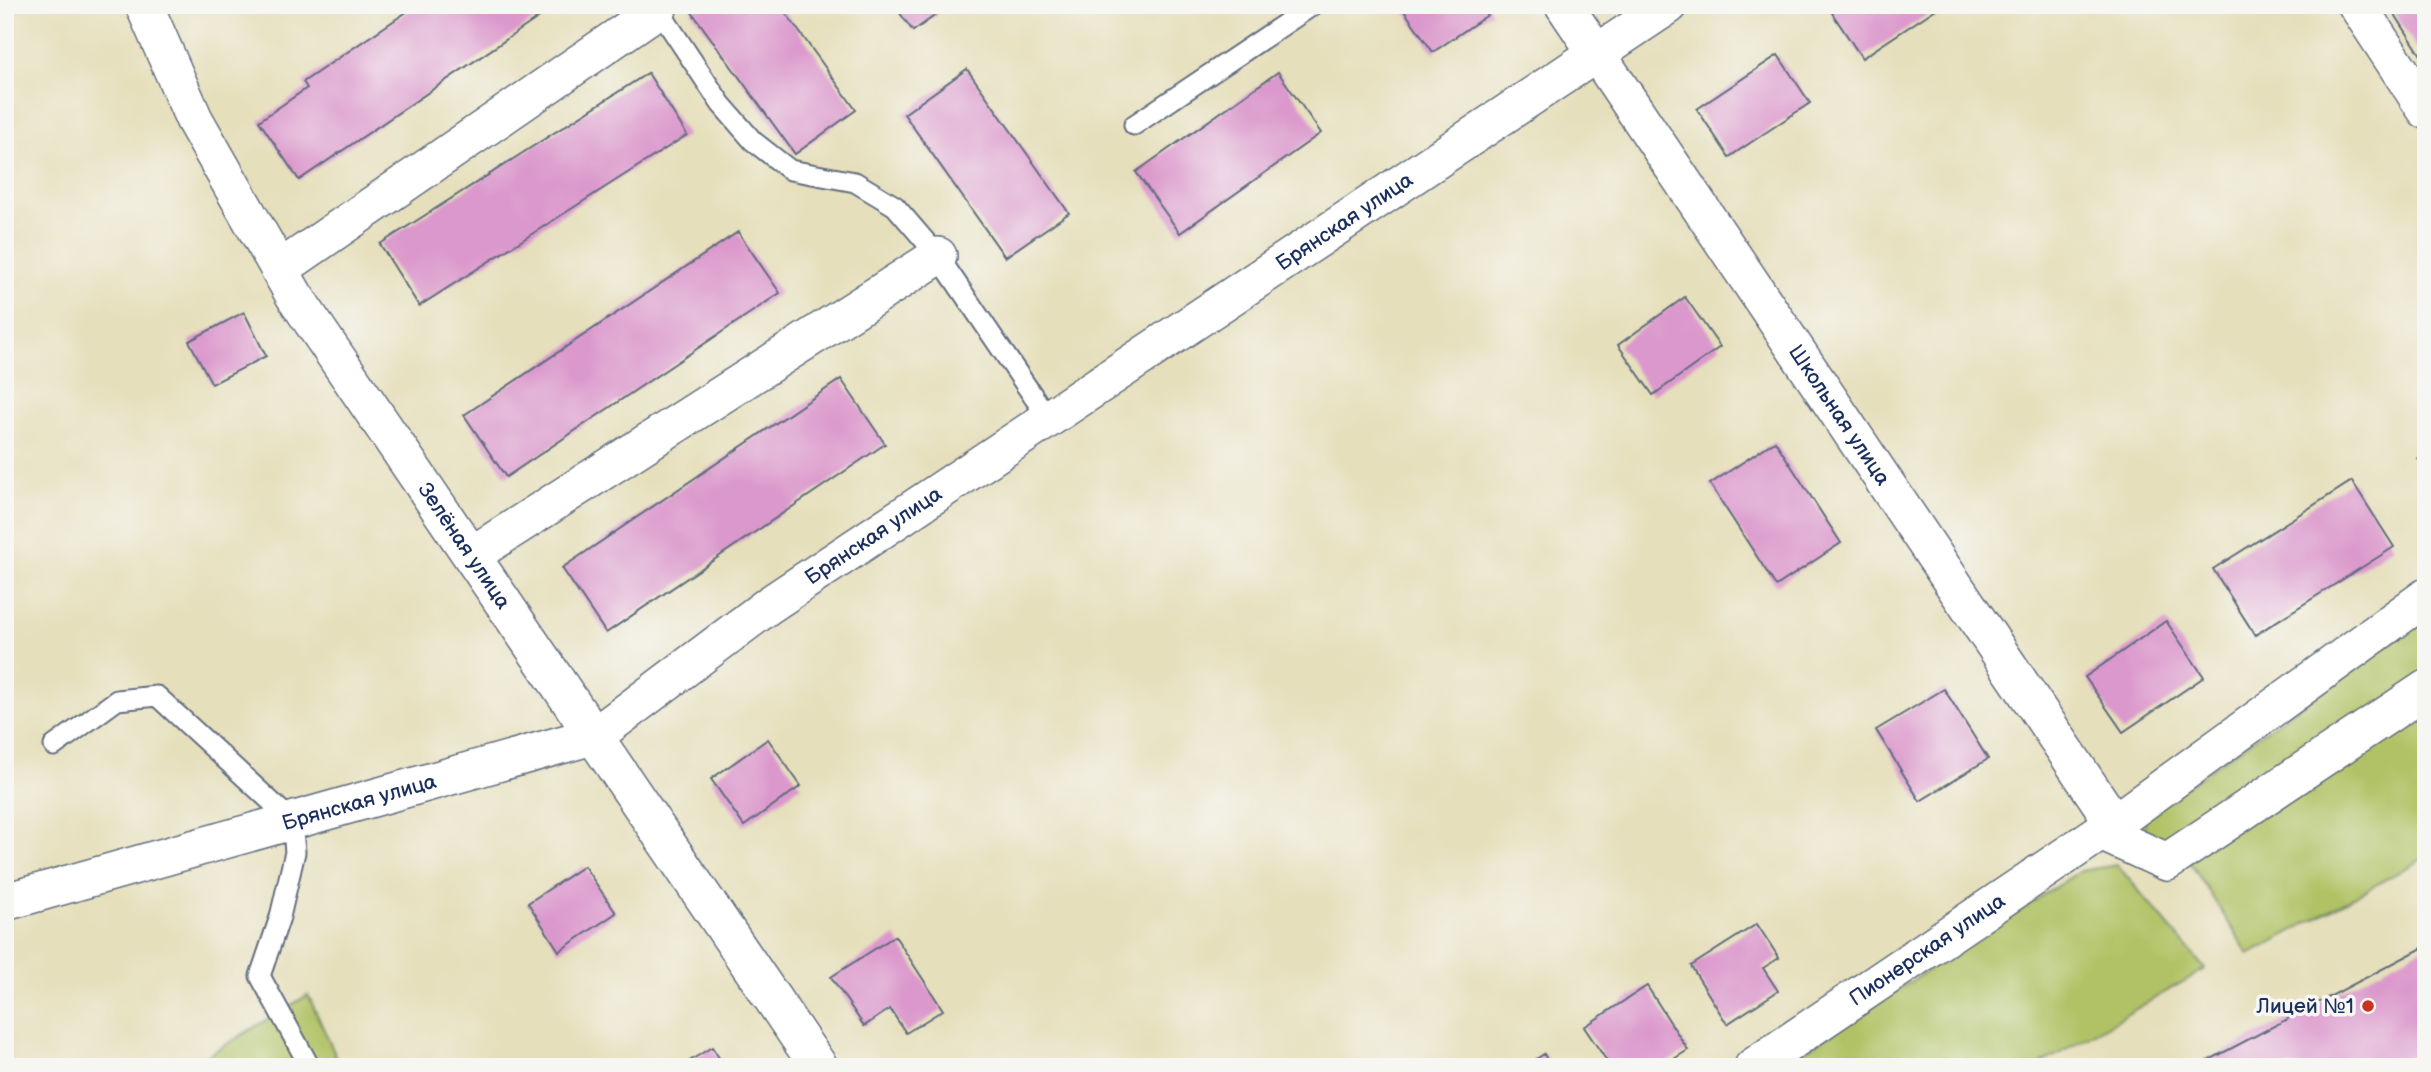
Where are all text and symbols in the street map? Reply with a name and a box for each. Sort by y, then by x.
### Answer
street label: Брянская улица [1271,167,1418,276]
street label: Школьная улица [1783,340,1896,490]
street label: Зелёная улица [413,478,517,614]
street label: Брянская улица [800,481,947,590]
street label: Брянская улица [279,768,440,836]
street label: Пионерская улица [1844,888,2010,1011]
place label: Лицей №1 [2256,994,2354,1019]
marker: Лицей №1 [2360,998,2376,1014]

